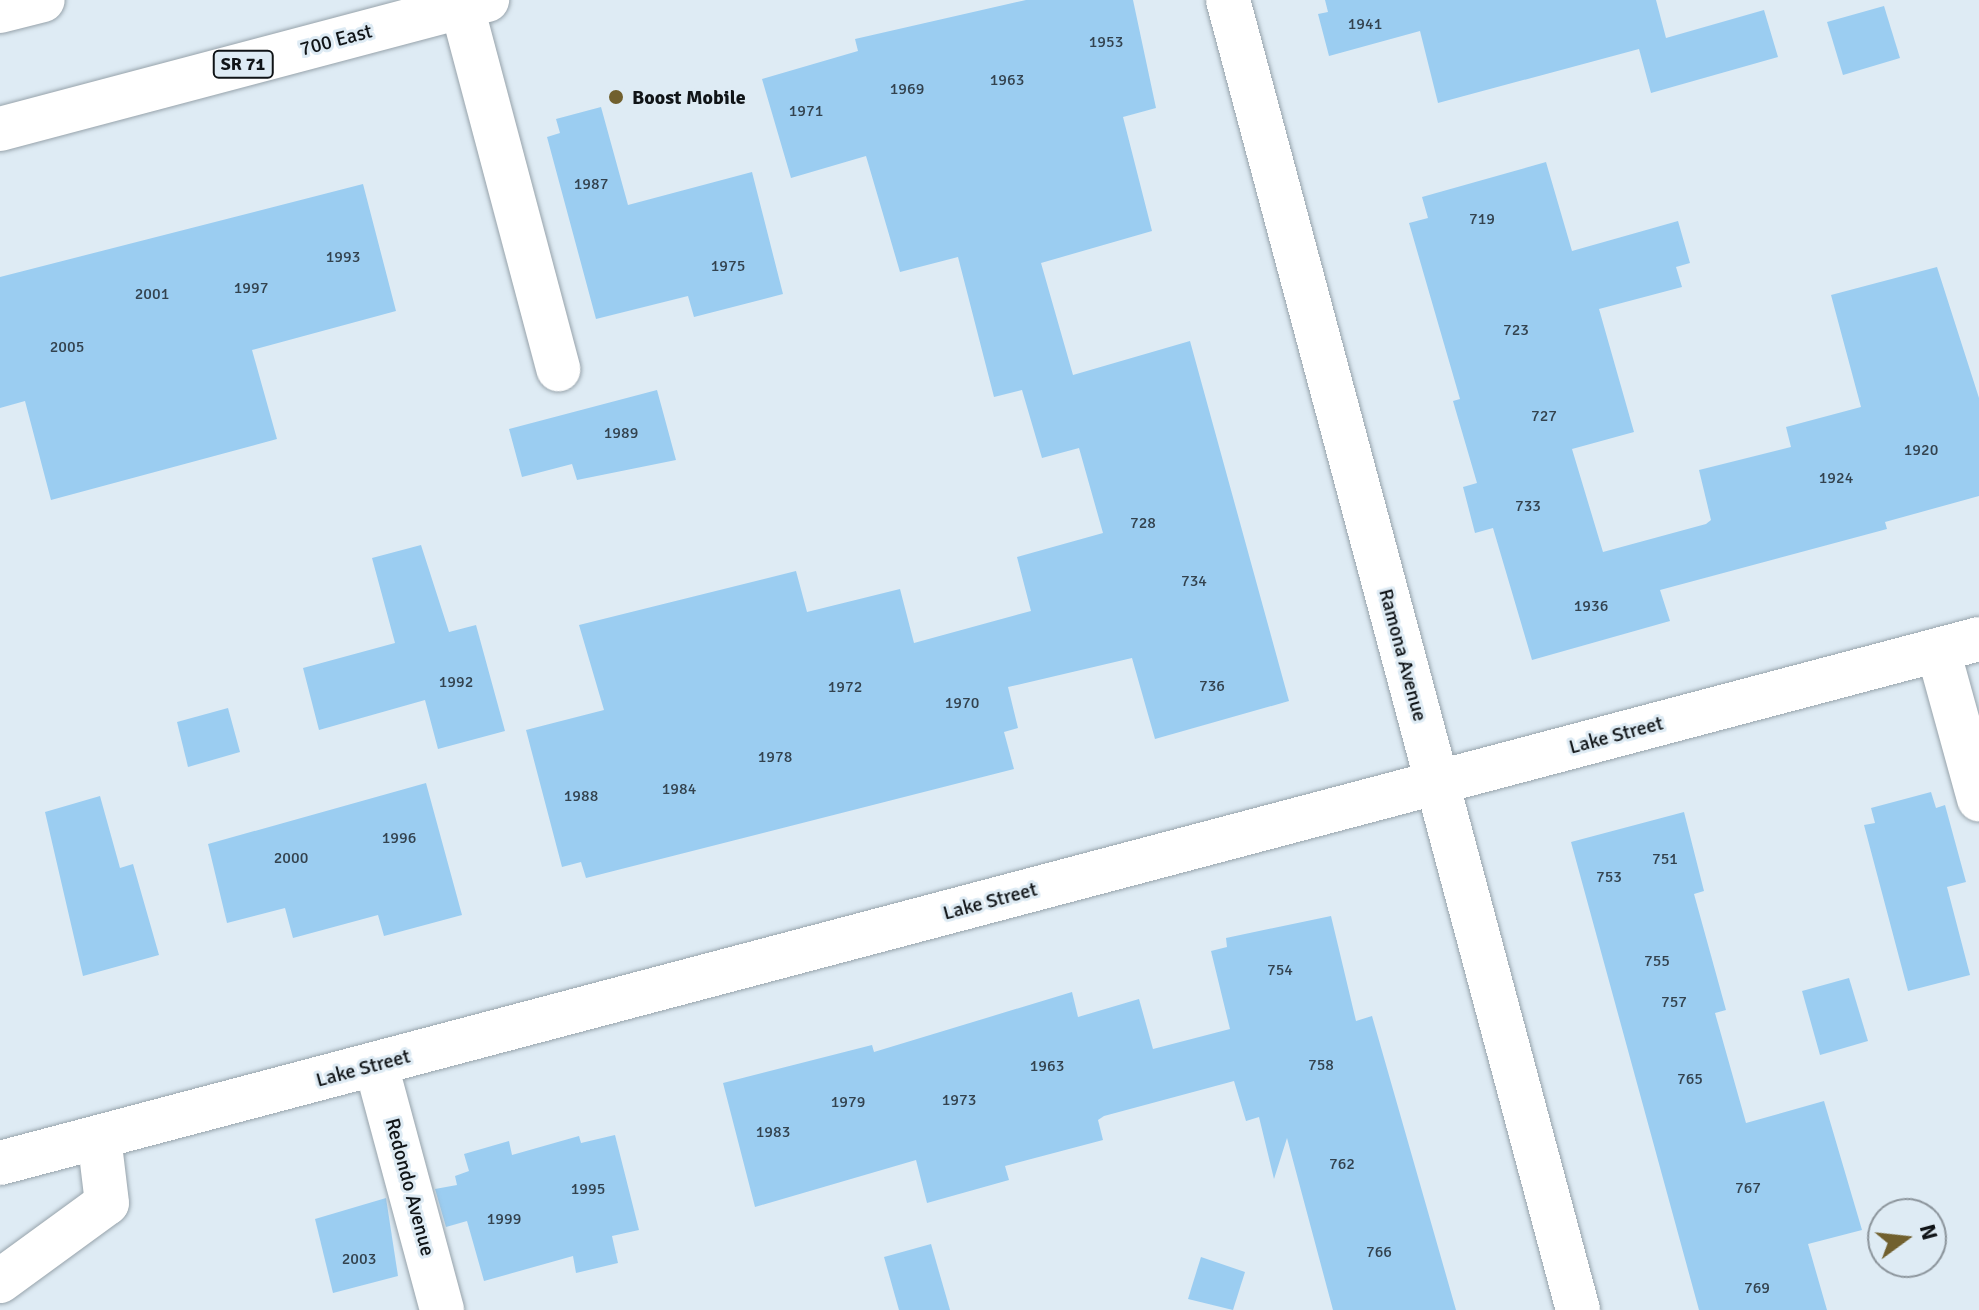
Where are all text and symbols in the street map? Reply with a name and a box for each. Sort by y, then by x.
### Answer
house number: 1941 [1348,14,1382,34]
street label: 700 East [297,19,375,61]
house number: 1953 [1089,32,1123,52]
road number: SR 71 [211,50,275,78]
house number: 1963 [990,70,1024,90]
house number: 1969 [890,79,924,99]
place label: Boost Mobile [632,85,746,109]
marker: Boost Mobile [607,88,625,106]
house number: 1971 [789,101,823,121]
house number: 1987 [574,174,608,194]
house number: 719 [1469,209,1495,229]
house number: 1993 [326,247,360,267]
house number: 1975 [711,256,745,276]
house number: 1997 [234,278,268,298]
house number: 2001 [135,284,169,304]
house number: 723 [1503,320,1529,340]
house number: 2005 [50,337,84,357]
house number: 727 [1531,406,1557,426]
house number: 1989 [604,423,638,443]
house number: 1920 [1904,440,1938,460]
house number: 1924 [1819,468,1853,488]
house number: 733 [1515,496,1541,516]
house number: 728 [1130,513,1156,533]
house number: 734 [1181,571,1207,591]
street label: Ramona Avenue [1374,586,1432,724]
house number: 1936 [1574,596,1608,616]
house number: 1992 [439,672,473,692]
house number: 736 [1199,676,1225,696]
house number: 1972 [828,677,862,697]
house number: 1970 [945,693,979,713]
street label: Lake Street [1566,711,1666,759]
house number: 1978 [758,747,792,767]
house number: 1984 [662,779,696,799]
house number: 1988 [564,786,598,806]
house number: 1996 [382,828,416,848]
house number: 2000 [274,848,308,868]
house number: 751 [1652,849,1678,869]
house number: 753 [1596,867,1622,887]
street label: Lake Street [940,877,1040,925]
house number: 755 [1644,951,1670,971]
house number: 754 [1267,960,1293,980]
house number: 757 [1661,992,1687,1012]
street label: Lake Street [313,1044,413,1092]
house number: 758 [1308,1055,1334,1075]
house number: 1963 [1030,1056,1064,1076]
house number: 765 [1677,1069,1703,1089]
house number: 1973 [942,1090,976,1110]
house number: 1979 [831,1092,865,1112]
street label: Redondo Avenue [380,1115,440,1259]
house number: 1983 [756,1122,790,1142]
house number: 762 [1329,1154,1355,1174]
house number: 767 [1735,1178,1761,1198]
house number: 1995 [571,1179,605,1199]
north arrow [1867,1198,1947,1278]
house number: 1999 [487,1209,521,1229]
text: N [1914,1221,1944,1243]
house number: 766 [1366,1242,1392,1262]
house number: 2003 [342,1249,376,1269]
house number: 769 [1744,1278,1770,1298]

